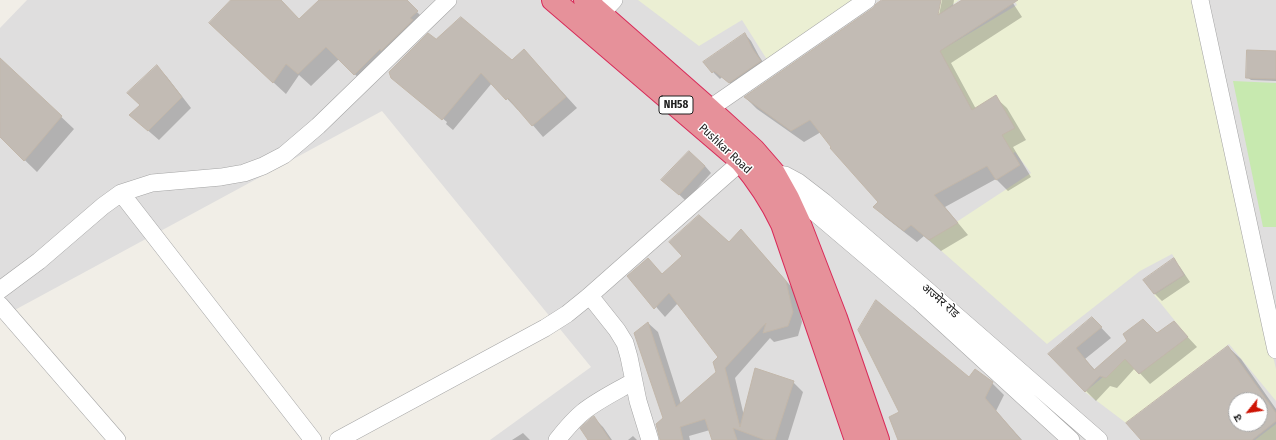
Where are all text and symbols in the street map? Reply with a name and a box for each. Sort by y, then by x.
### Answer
road number: NH58 [659,96,693,114]
street label: Pushkar Road [696,121,754,177]
street label: अज्मेर रोड [918,281,962,321]
north arrow [1228,392,1268,432]
text: उ [1231,412,1245,424]

